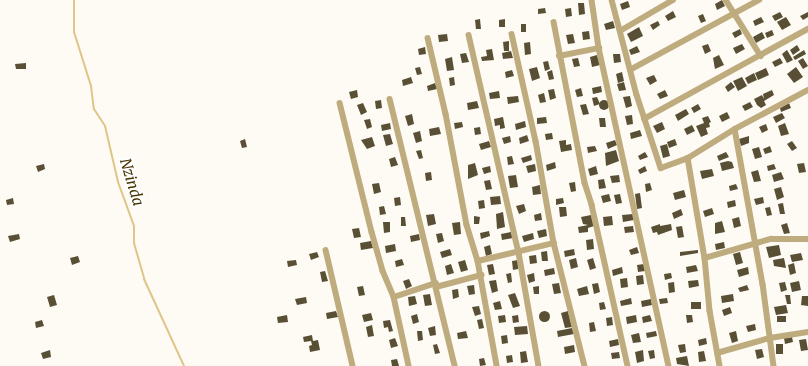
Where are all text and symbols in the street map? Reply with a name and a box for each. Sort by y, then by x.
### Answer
water label: Nzinda [116,156,148,208]

